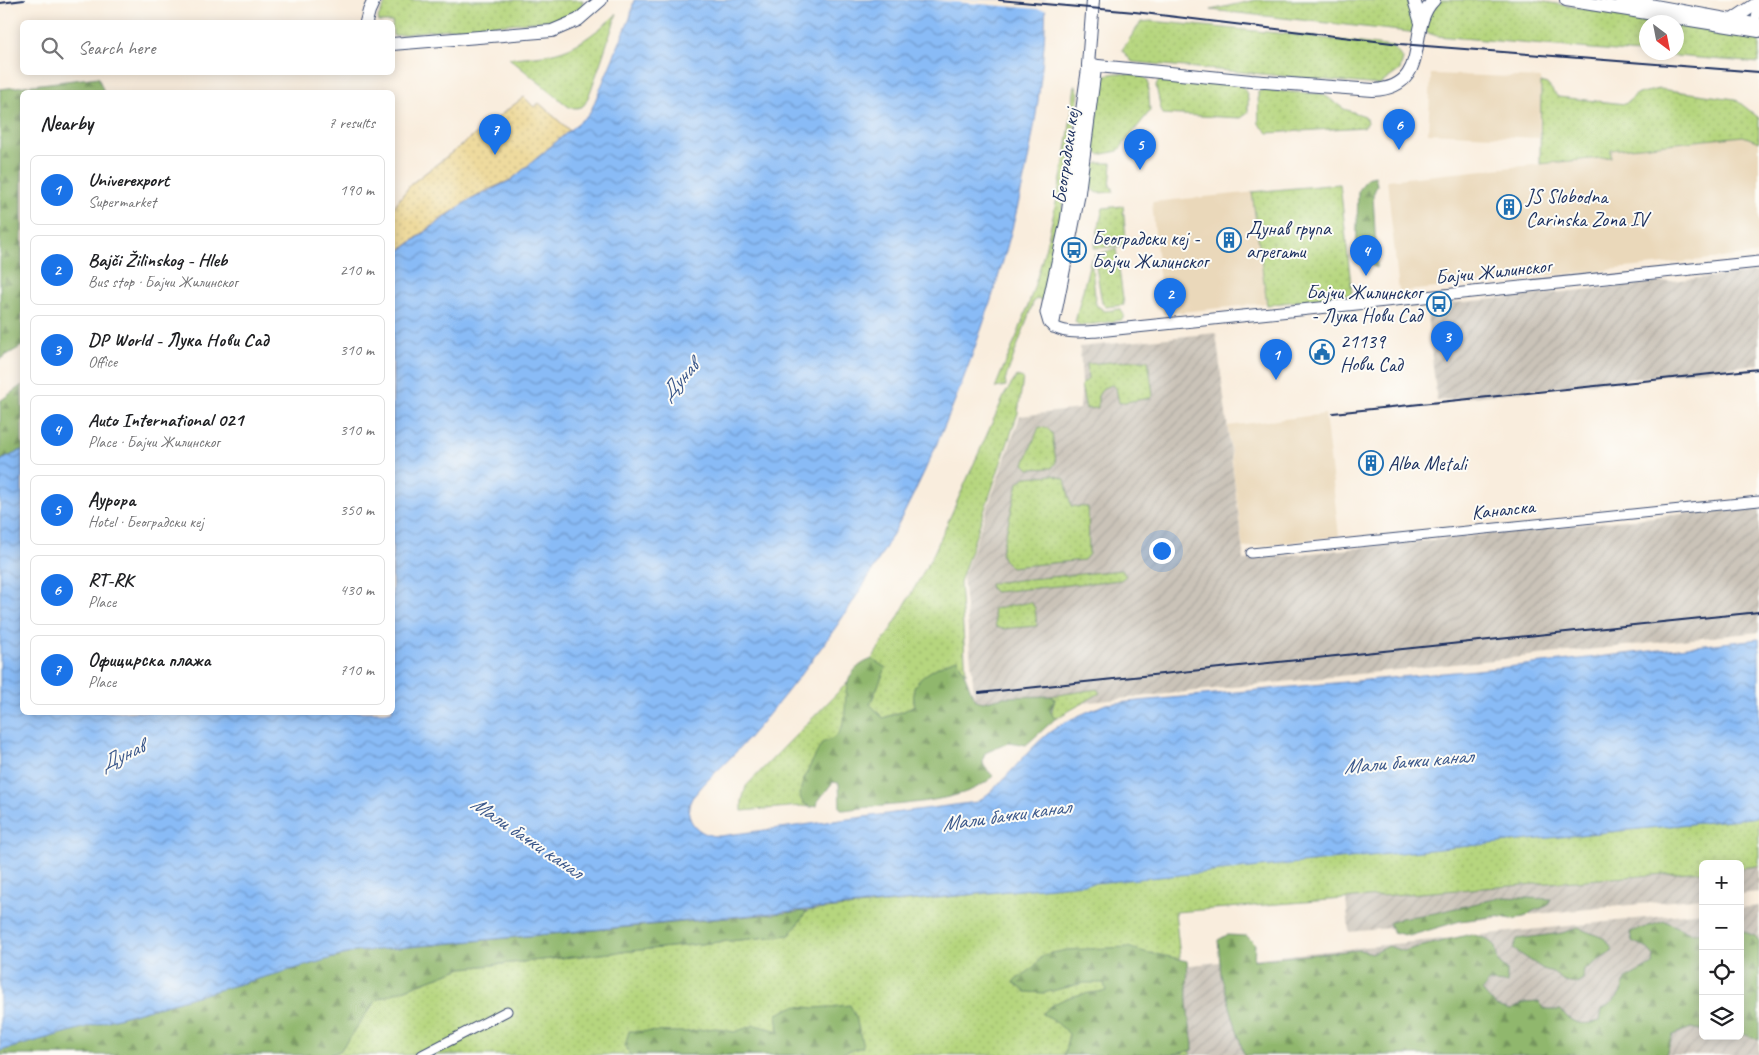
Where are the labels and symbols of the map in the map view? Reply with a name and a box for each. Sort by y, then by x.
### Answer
north arrow [1639,15,1684,60]
street label: Београдски кеј [1046,105,1085,205]
pin: 6 [1383,109,1415,150]
pin: 7 [479,114,511,155]
pin: 5 [1124,129,1156,170]
place label: JS Slobodna Carinska Zona IV [1525,184,1652,232]
building icon: JS Slobodna Carinska Zona IV [1496,194,1522,220]
place label: Дунав група агрегати [1246,216,1332,264]
place label: Београдски кеј - Бајчи Жилинског [1092,226,1211,274]
building icon: Дунав група агрегати [1216,227,1242,253]
pin: 4 [1350,235,1382,276]
bus stop icon: Београдски кеј - Бајчи Жилинског [1061,237,1087,263]
street label: Бајчи Жилинског [1434,253,1555,290]
pin: 2 [1154,278,1186,319]
place label: Бајчи Жилинског - Лука Нови Сад [1306,280,1425,328]
bus stop icon: Бајчи Жилинског - Лука Нови Сад [1426,291,1452,317]
pin: 3 [1431,321,1463,362]
place label: 21139 Нови Сад [1340,329,1404,377]
pin: 1 [1260,339,1292,380]
public building icon: 21139 Нови Сад [1309,339,1335,365]
water label: Дунав [653,349,709,406]
building icon: Alba Metali [1358,450,1384,476]
place label: Alba Metali [1388,451,1469,476]
street label: Каналска [1470,494,1538,525]
your location [1149,538,1175,564]
water label: Дунав [95,731,154,777]
water label: Мали бачки канал [1342,742,1477,780]
water label: Мали бачки канал [466,790,591,886]
water label: Мали бачки канал [940,793,1075,837]

